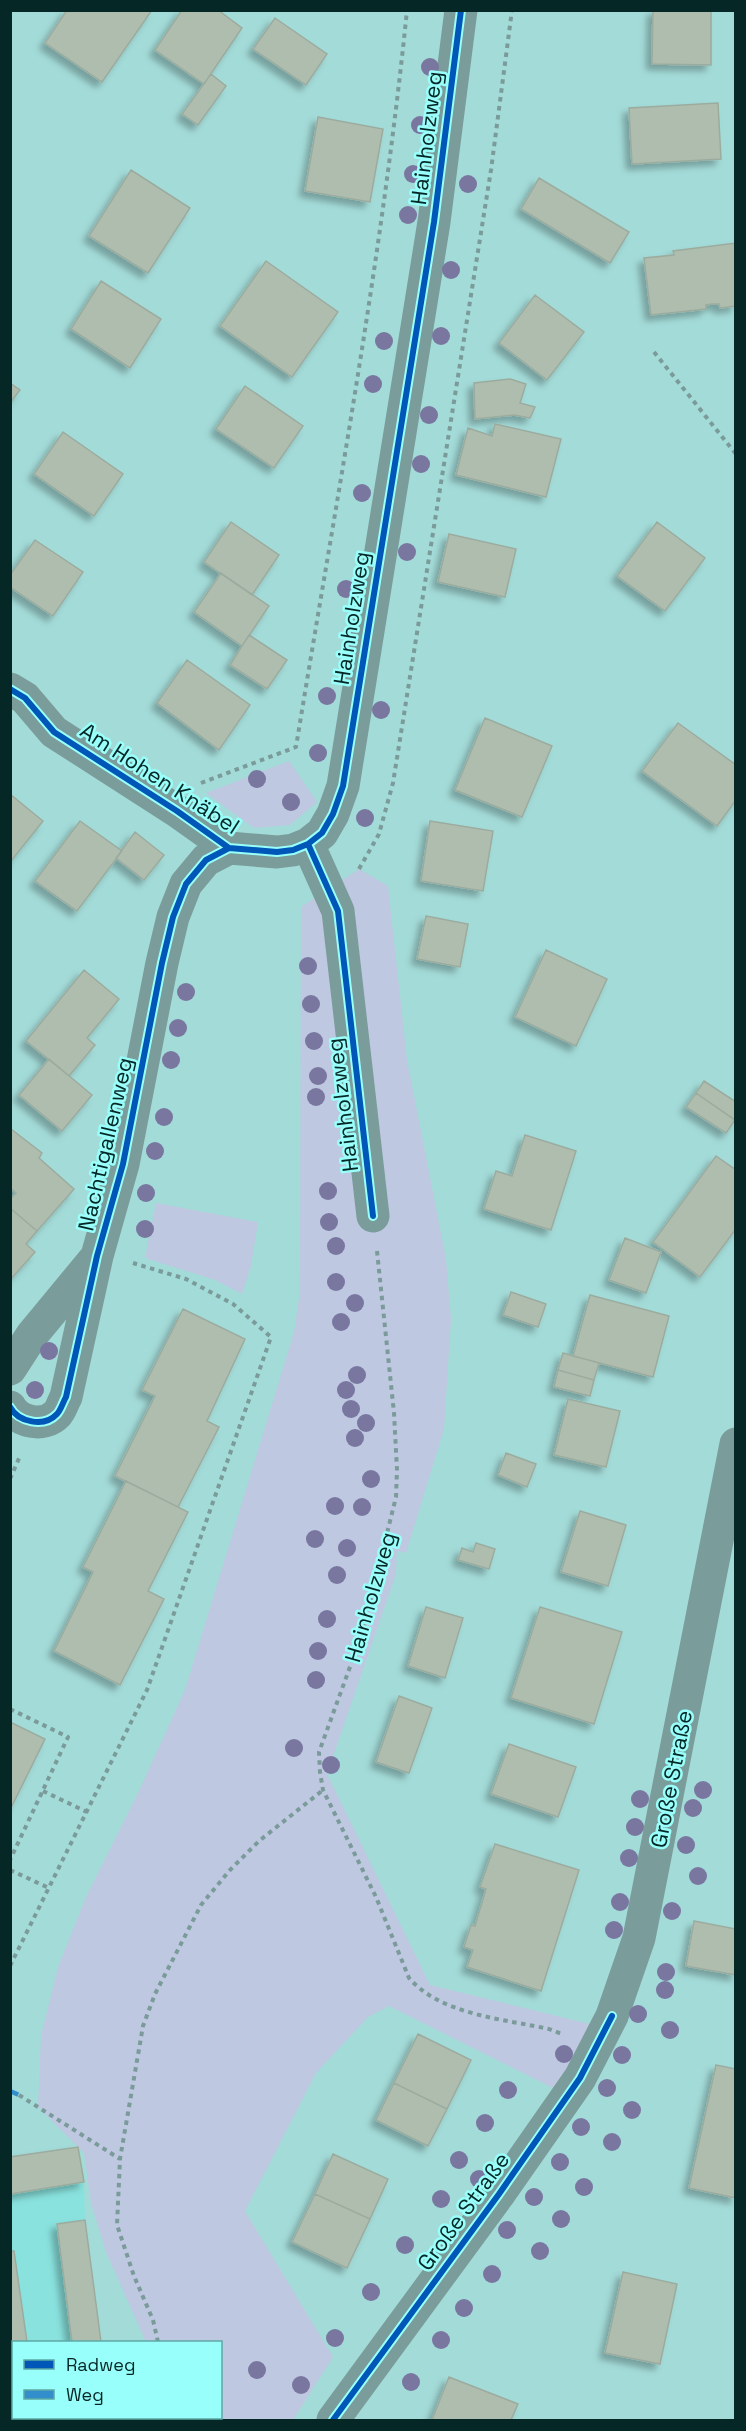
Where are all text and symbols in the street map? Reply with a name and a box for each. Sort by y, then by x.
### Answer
street label: Hainholzweg [404,70,448,206]
street label: Hainholzweg [327,549,375,687]
street label: Am Hohen Knäbel [75,716,245,840]
street label: Hainholzweg [320,1037,364,1173]
street label: Nachtigallenweg [71,1054,139,1234]
street label: Hainholzweg [338,1529,402,1665]
street label: Große Straße [644,1708,698,1850]
street label: Große Straße [411,2146,515,2276]
legend [12,2341,222,2419]
text: Radweg [66,2353,136,2376]
text: Weg [66,2383,104,2406]

